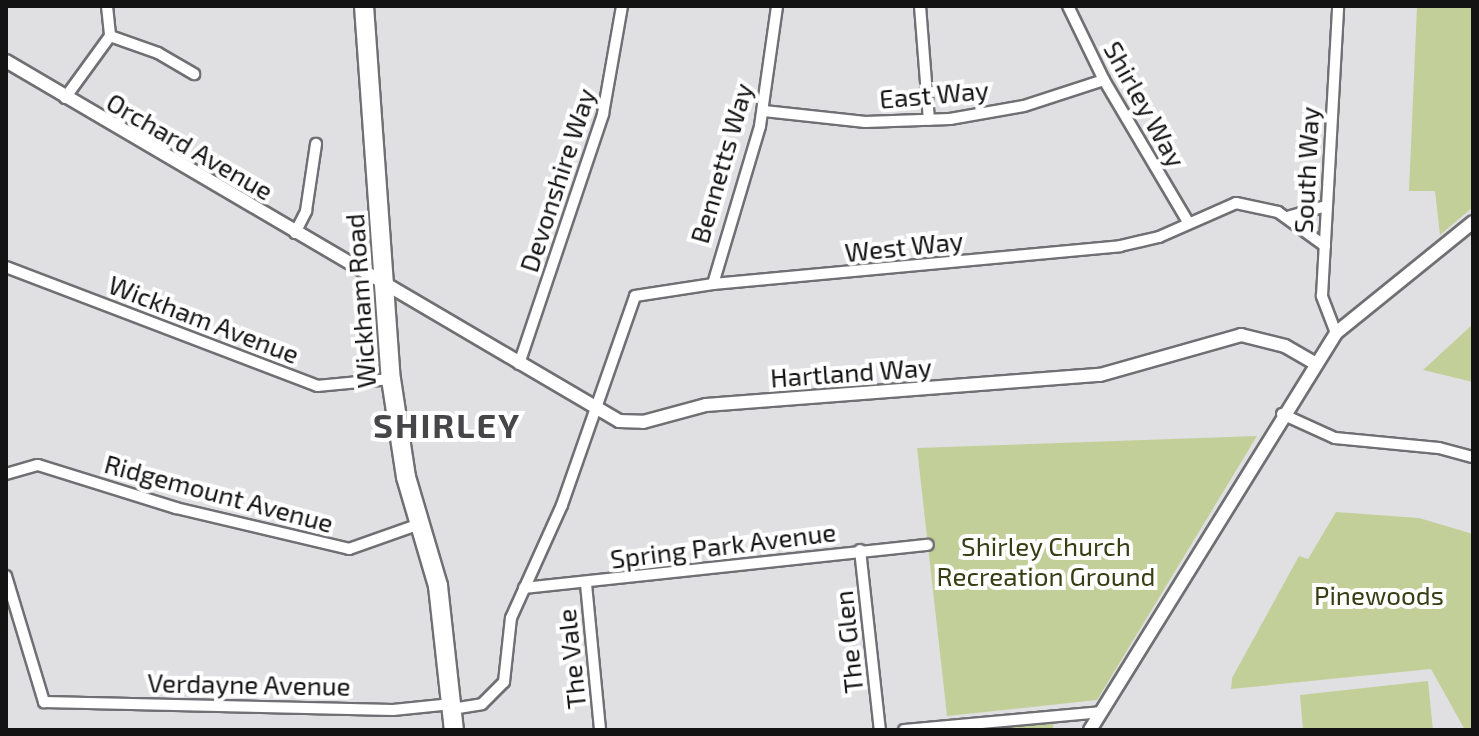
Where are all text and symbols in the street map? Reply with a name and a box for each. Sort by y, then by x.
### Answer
street label: Shirley Way [1097,35,1193,173]
street label: East Way [878,74,990,114]
street label: Bennetts Way [683,79,759,247]
street label: Devonshire Way [513,84,601,276]
street label: Orchard Avenue [101,86,279,206]
street label: South Way [1287,106,1325,234]
street label: Wickham Road [338,213,382,389]
street label: West Way [843,224,965,268]
street label: Wickham Avenue [104,268,304,370]
street label: Hartland Way [769,351,933,393]
district label: SHIRLEY [373,405,521,445]
street label: Ridgemount Avenue [101,447,337,539]
street label: Spring Park Avenue [608,516,838,574]
park label: Shirley Church Recreation Ground [937,530,1155,592]
park label: Pinewoods [1314,579,1444,611]
street label: The Glen [827,589,869,695]
street label: The Vale [550,607,592,711]
street label: Verdayne Avenue [147,667,351,701]

